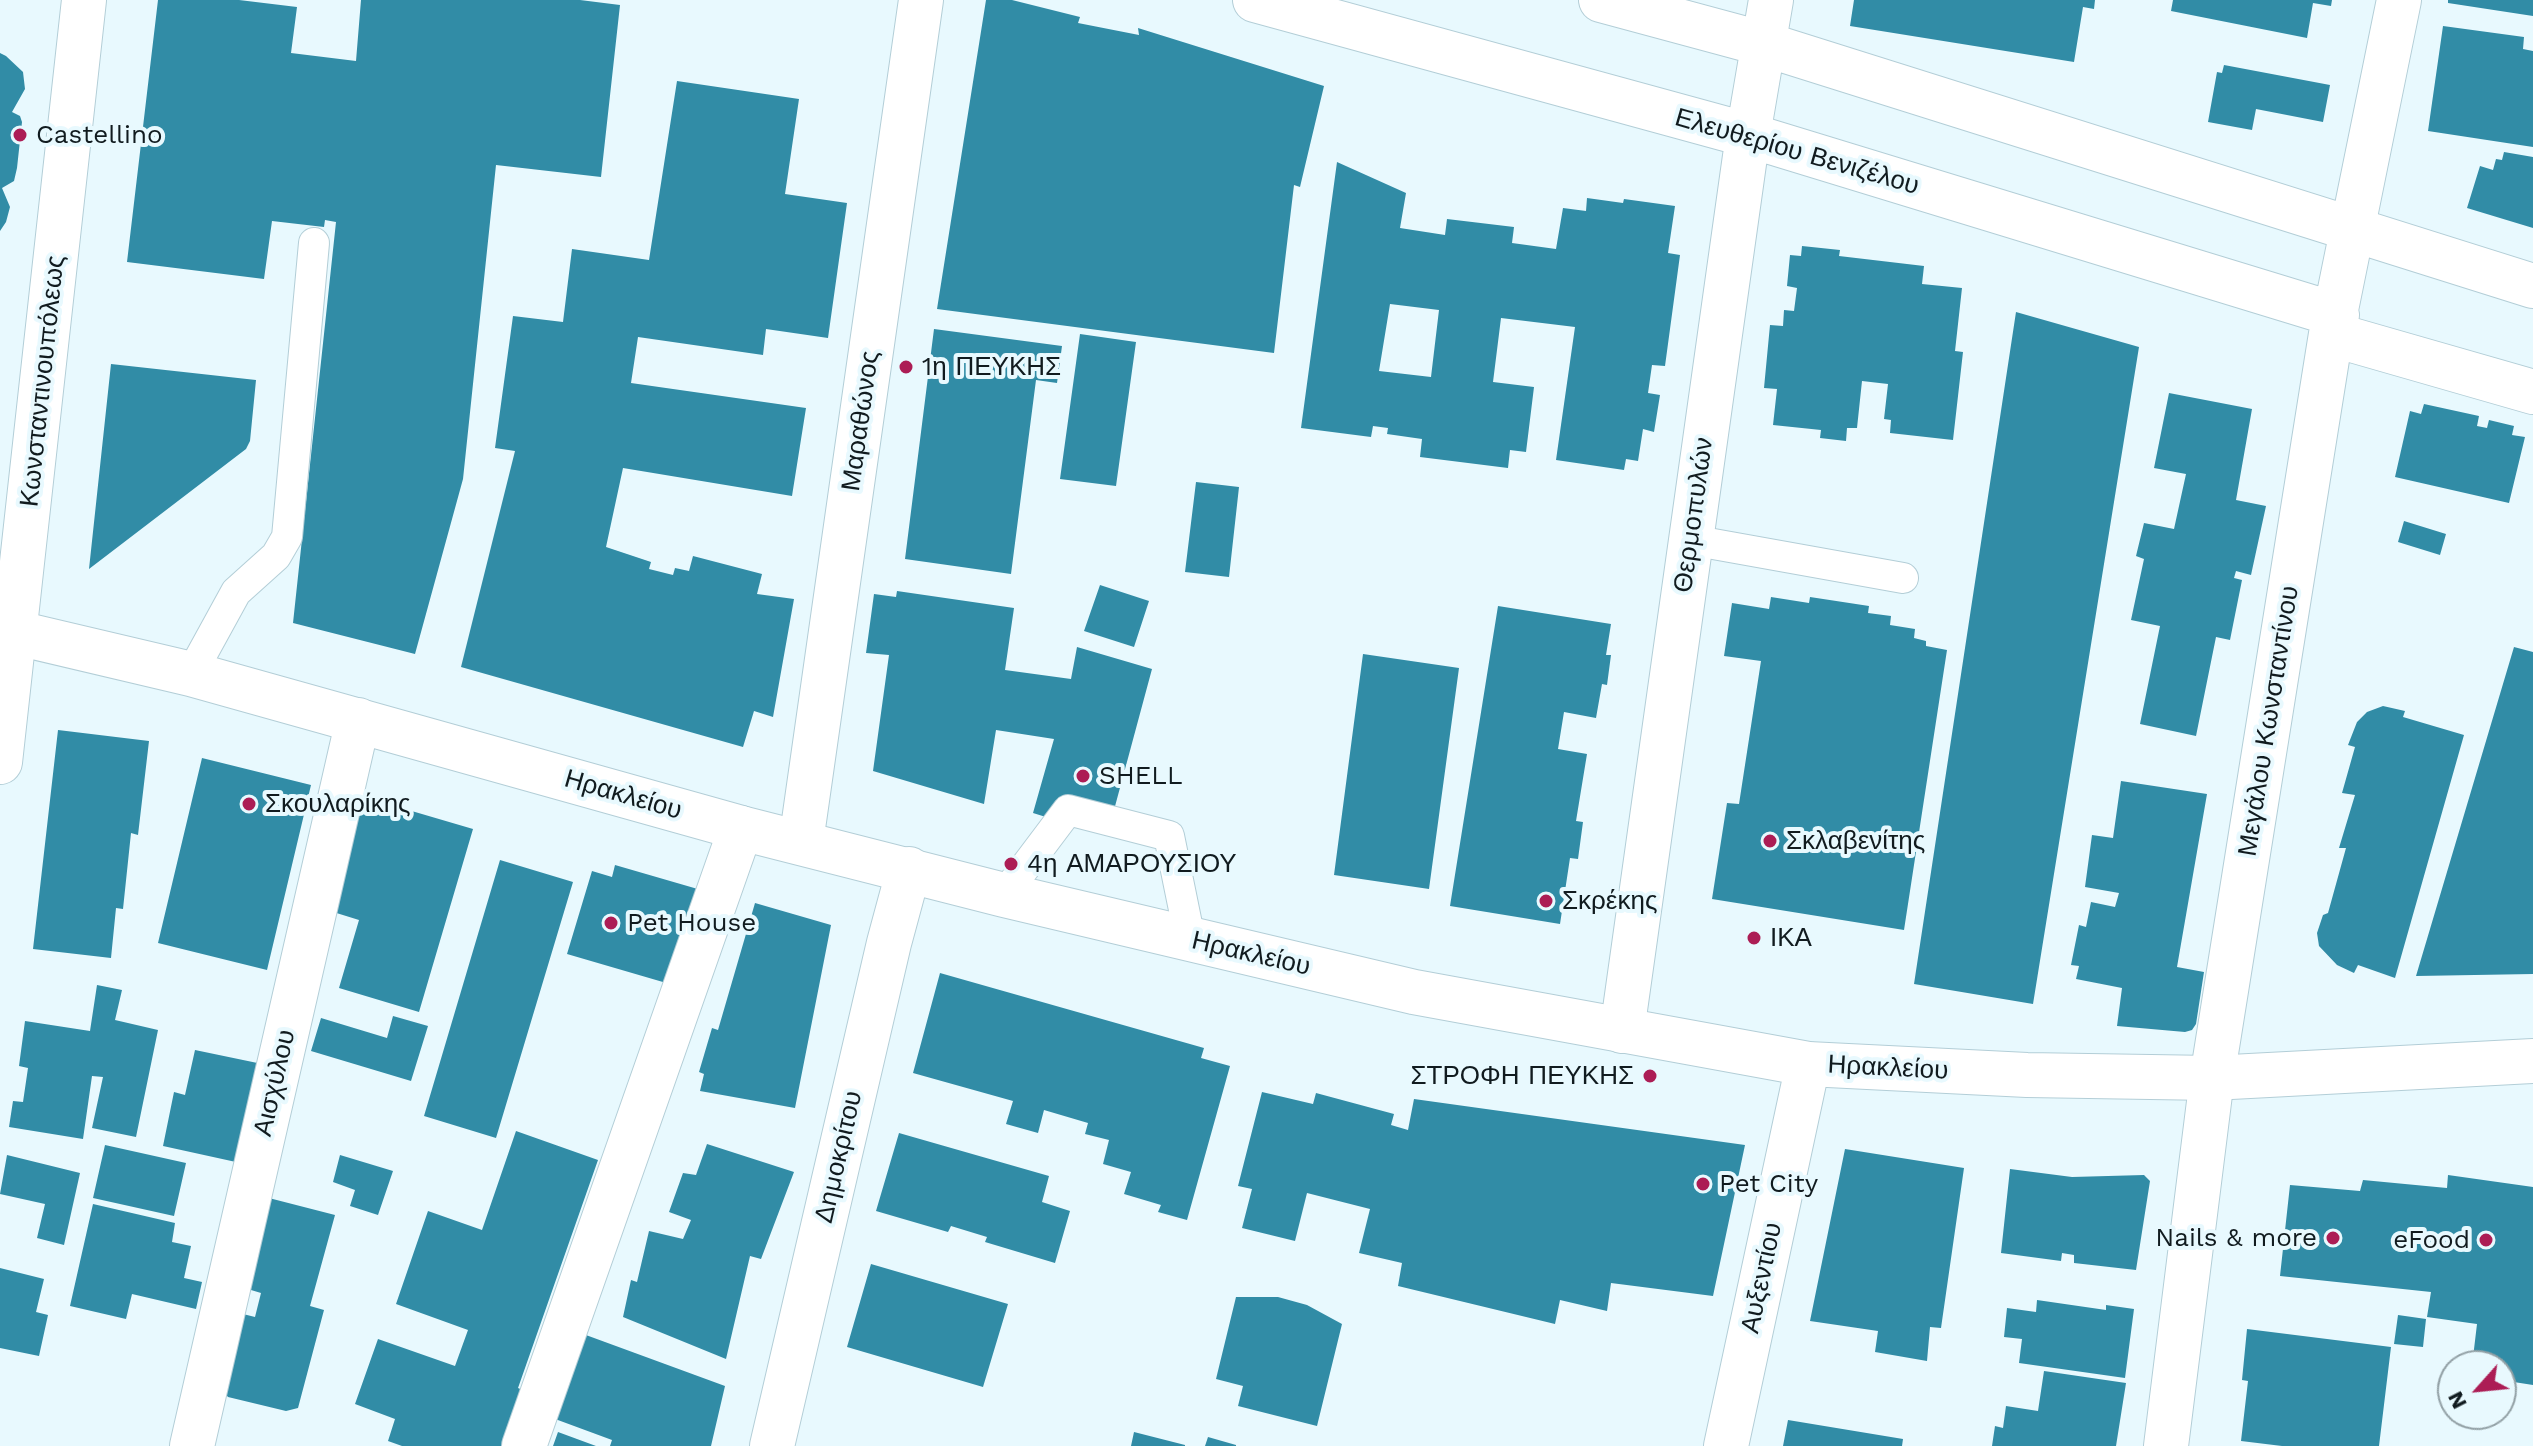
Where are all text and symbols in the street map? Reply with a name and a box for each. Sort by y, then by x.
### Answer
street label: Ελευθερίου Βενιζέλου [1671,102,1923,202]
place label: Castellino [36,119,163,151]
marker: Castellino [11,126,29,144]
street label: Κωνσταντινουπόλεως [14,254,72,508]
street label: Μαραθώνος [836,349,886,493]
place label: 1η ΠΕΥΚΗΣ [922,351,1061,383]
marker: 1η ΠΕΥΚΗΣ [897,358,915,376]
street label: Θερμοπυλών [1668,435,1720,595]
street label: Μεγάλου Κωνσταντίνου [2232,584,2306,858]
place label: SHELL [1099,760,1182,792]
street label: Ηρακλείου [561,763,685,827]
marker: SHELL [1074,767,1092,785]
place label: Σκουλαρίκης [265,788,411,820]
marker: Σκουλαρίκης [240,795,258,813]
place label: Σκλαβενίτης [1786,825,1925,857]
marker: Σκλαβενίτης [1761,832,1779,850]
place label: 4η ΑΜΑΡΟΥΣΙΟΥ [1027,848,1237,880]
marker: 4η ΑΜΑΡΟΥΣΙΟΥ [1002,855,1020,873]
place label: Σκρέκης [1562,885,1657,917]
marker: Σκρέκης [1537,892,1555,910]
place label: Pet House [627,907,756,939]
marker: Pet House [602,914,620,932]
place label: ΙΚΑ [1770,922,1812,954]
street label: Ηρακλείου [1189,925,1313,983]
marker: ΙΚΑ [1745,929,1763,947]
street label: Αισχύλου [248,1027,302,1139]
street label: Ηρακλείου [1827,1049,1949,1087]
place label: ΣΤΡΟΦΗ ΠΕΥΚΗΣ [1410,1060,1634,1092]
marker: ΣΤΡΟΦΗ ΠΕΥΚΗΣ [1641,1067,1659,1085]
street label: Δημοκρίτου [809,1088,869,1226]
place label: Pet City [1719,1168,1818,1200]
marker: Pet City [1694,1175,1712,1193]
street label: Αυξεντίου [1735,1220,1789,1336]
place label: Nails & more [2155,1222,2317,1254]
place label: eFood [2393,1224,2470,1256]
marker: Nails & more [2324,1229,2342,1247]
marker: eFood [2477,1231,2495,1249]
north arrow [2437,1350,2517,1430]
text: N [2442,1387,2472,1413]

